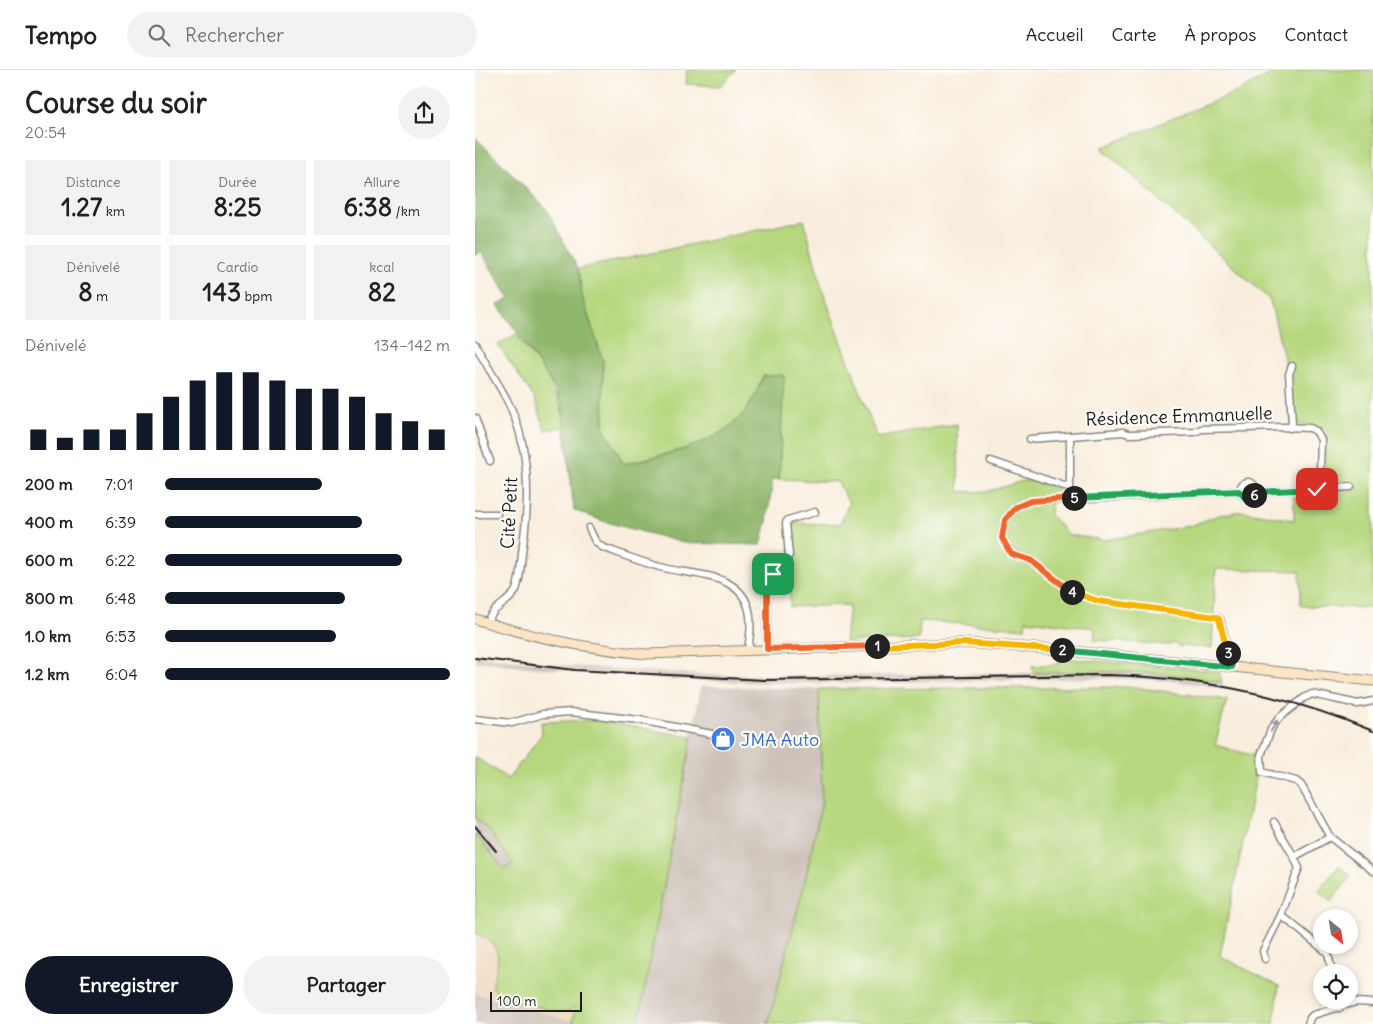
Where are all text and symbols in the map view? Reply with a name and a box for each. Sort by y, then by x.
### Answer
search box [127,12,477,57]
text: Tempo [25,20,97,50]
icon: search [145,21,173,49]
text: Rechercher [185,23,284,47]
text: Accueil [1026,23,1084,46]
text: Carte [1112,23,1157,46]
text: À propos [1185,23,1256,46]
text: Contact [1284,23,1348,46]
text: Course du soir [25,85,207,121]
button: share [398,87,450,139]
text: 20:54 [25,122,66,142]
text: Distance [66,173,121,191]
text: Durée [218,173,257,191]
text: Allure [364,173,400,191]
text: 1.27 [61,191,102,223]
text: 8:25 [213,191,262,223]
text: 6:38 [344,191,392,223]
text: km [102,202,125,220]
text: /km [392,202,420,220]
text: Dénivelé [66,258,120,276]
text: Cardio [217,258,258,276]
text: kcal [369,258,394,276]
text: 8 [78,276,93,308]
text: 143 [203,276,241,308]
text: 82 [368,276,396,308]
text: m [93,287,108,305]
text: bpm [241,287,272,305]
text: Dénivelé [25,335,86,355]
text: 134–142 m [374,335,450,355]
street label: Résidence Emmanuelle [1085,401,1273,431]
pin [1296,468,1338,510]
text: 200 m [25,474,73,494]
text: 7:01 [105,474,133,494]
icon: check [1303,475,1331,503]
street label: Cité Petit [496,477,522,549]
pin: 6 [1241,482,1267,508]
pin: 5 [1061,486,1087,510]
text: 6 [1250,486,1259,504]
text: 5 [1070,489,1079,507]
text: 400 m [25,512,73,532]
text: 6:39 [105,512,136,532]
text: 600 m [25,550,73,570]
text: 6:22 [105,550,135,570]
pin [752,553,794,595]
icon: arrive [759,560,787,588]
pin: 4 [1059,580,1085,604]
text: 4 [1068,583,1077,601]
text: 800 m [25,588,73,608]
text: 6:48 [105,588,136,608]
text: 1.0 km [25,626,71,646]
text: 6:53 [105,626,136,646]
pin: 1 [865,634,889,658]
text: 1 [875,637,880,655]
pin: 2 [1049,638,1075,662]
pin: 3 [1215,640,1241,666]
text: 2 [1059,641,1066,659]
text: 3 [1225,644,1232,662]
text: 1.2 km [25,664,69,684]
text: 6:04 [105,664,138,684]
one-way arrow [1270,719,1279,732]
shop icon: JMA Auto [710,726,736,752]
place label: JMA Auto [741,728,819,751]
north arrow [1313,909,1357,954]
map controls [1313,909,1358,1009]
button: Enregistrer [25,956,233,1014]
button: Partager [243,956,450,1014]
button: locate [1313,964,1358,1009]
scale bar [490,989,583,1012]
text: 100 m [497,992,537,1010]

